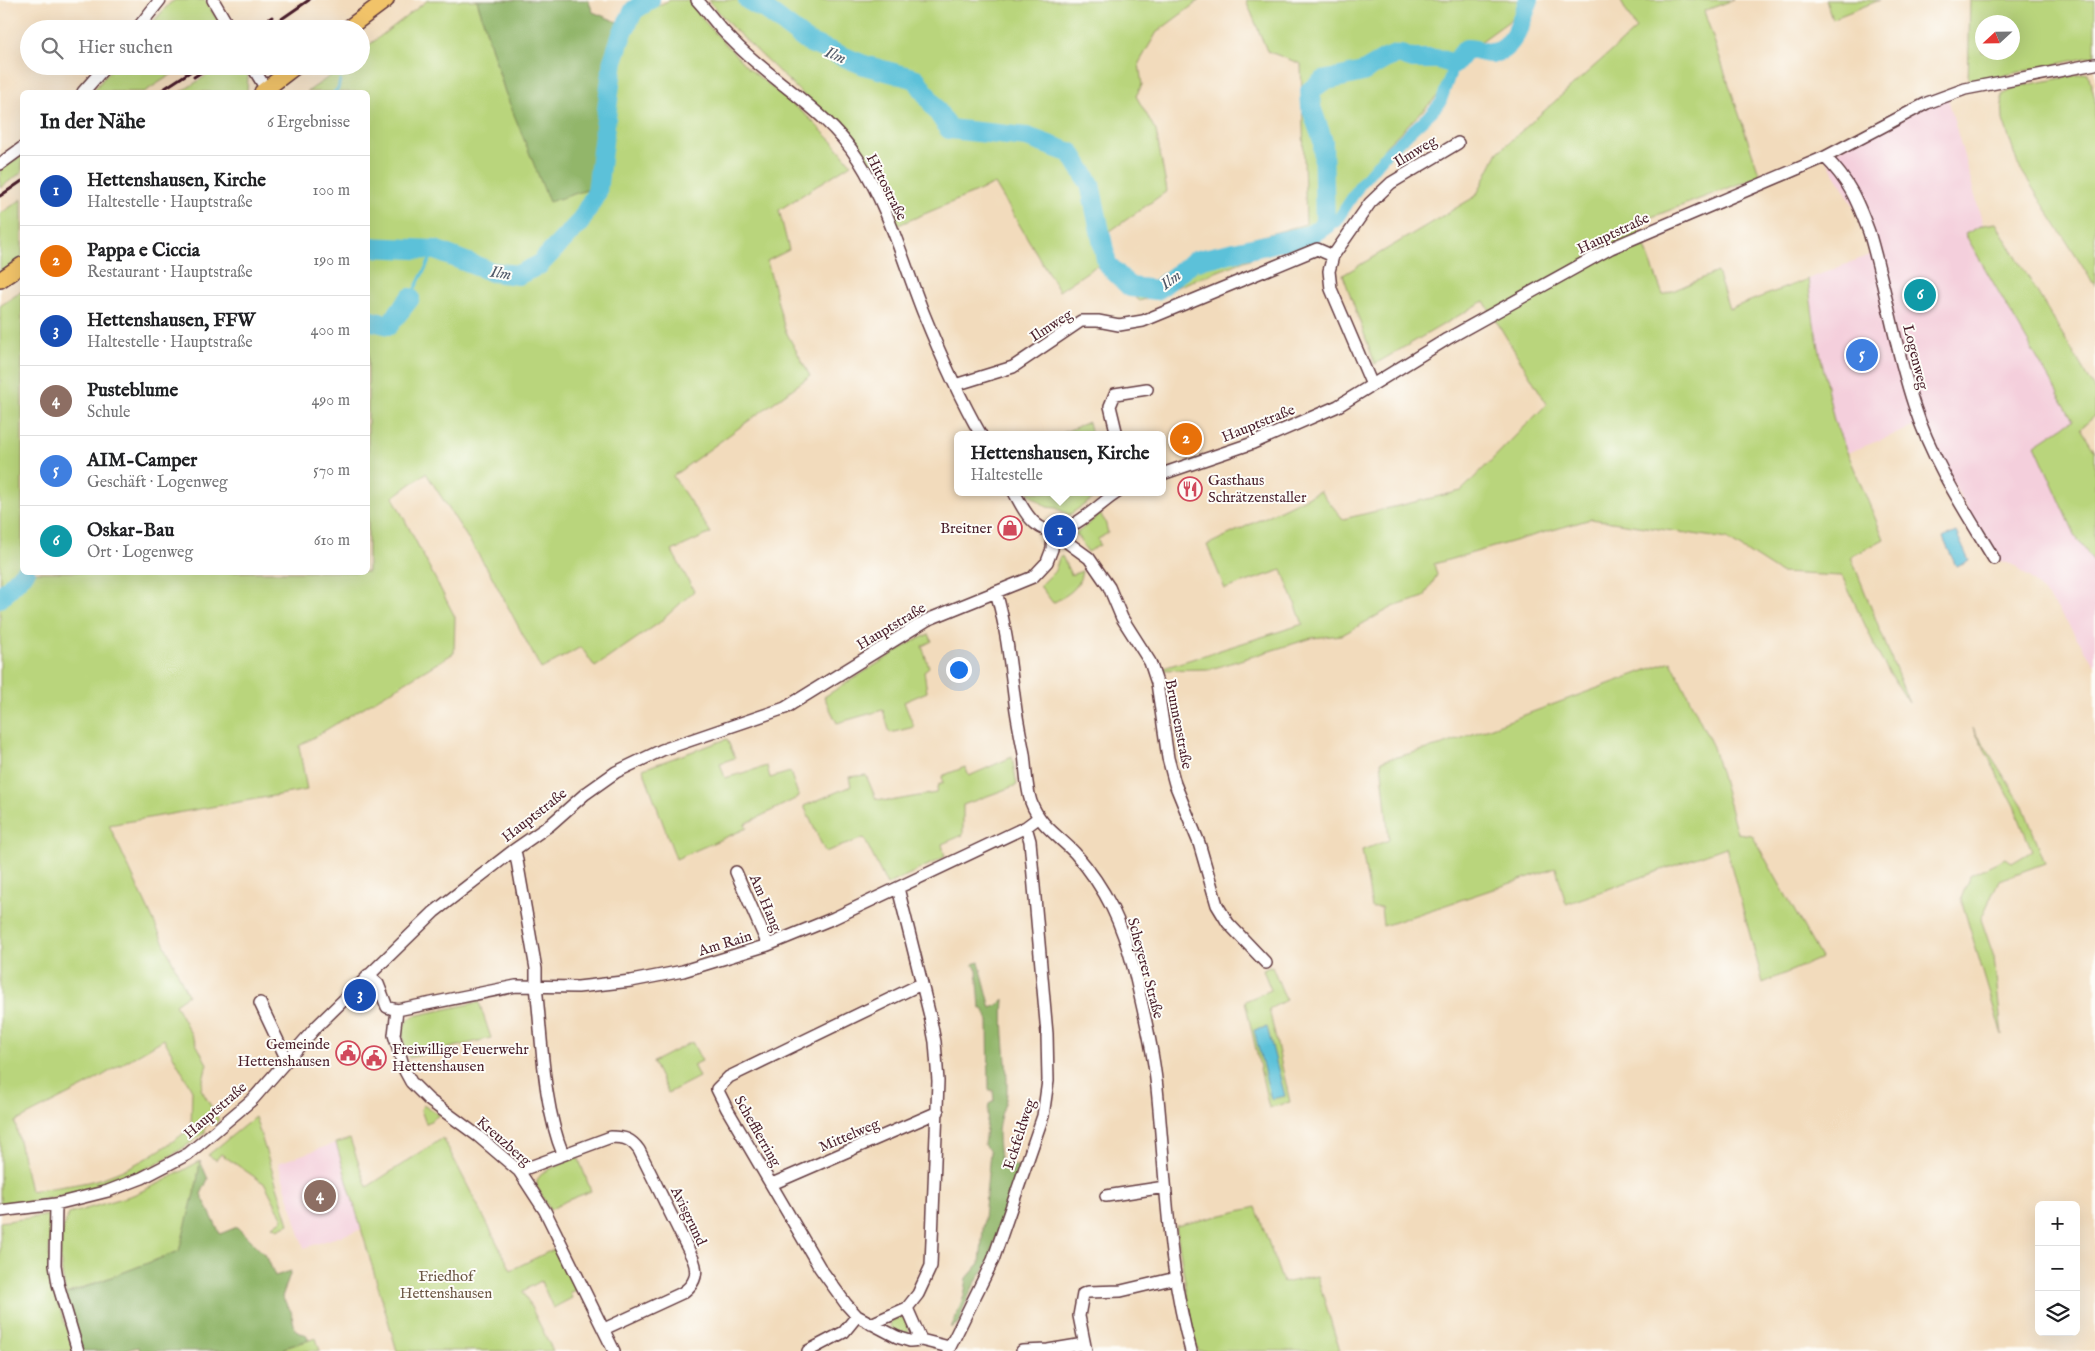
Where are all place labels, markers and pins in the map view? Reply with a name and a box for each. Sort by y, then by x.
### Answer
pin: 6 [1904,276,1936,314]
pin: 5 [1846,336,1878,374]
pin: 2 [1170,420,1202,458]
place label: Gasthaus Schrätzenstaller [1208,471,1307,507]
restaurant icon: Gasthaus Schrätzenstaller [1177,476,1203,502]
pin: 1 [1044,512,1076,550]
shop icon: Breitner [997,515,1023,541]
place label: Breitner [940,519,992,538]
pin: 3 [344,976,376,1014]
place label: Gemeinde Hettenshausen [238,1035,330,1071]
public building icon: Gemeinde Hettenshausen [335,1040,361,1066]
place label: Freiwillige Feuerwehr Hettenshausen [392,1040,529,1076]
public building icon: Freiwillige Feuerwehr Hettenshausen [361,1045,387,1071]
pin: 4 [304,1177,336,1215]

